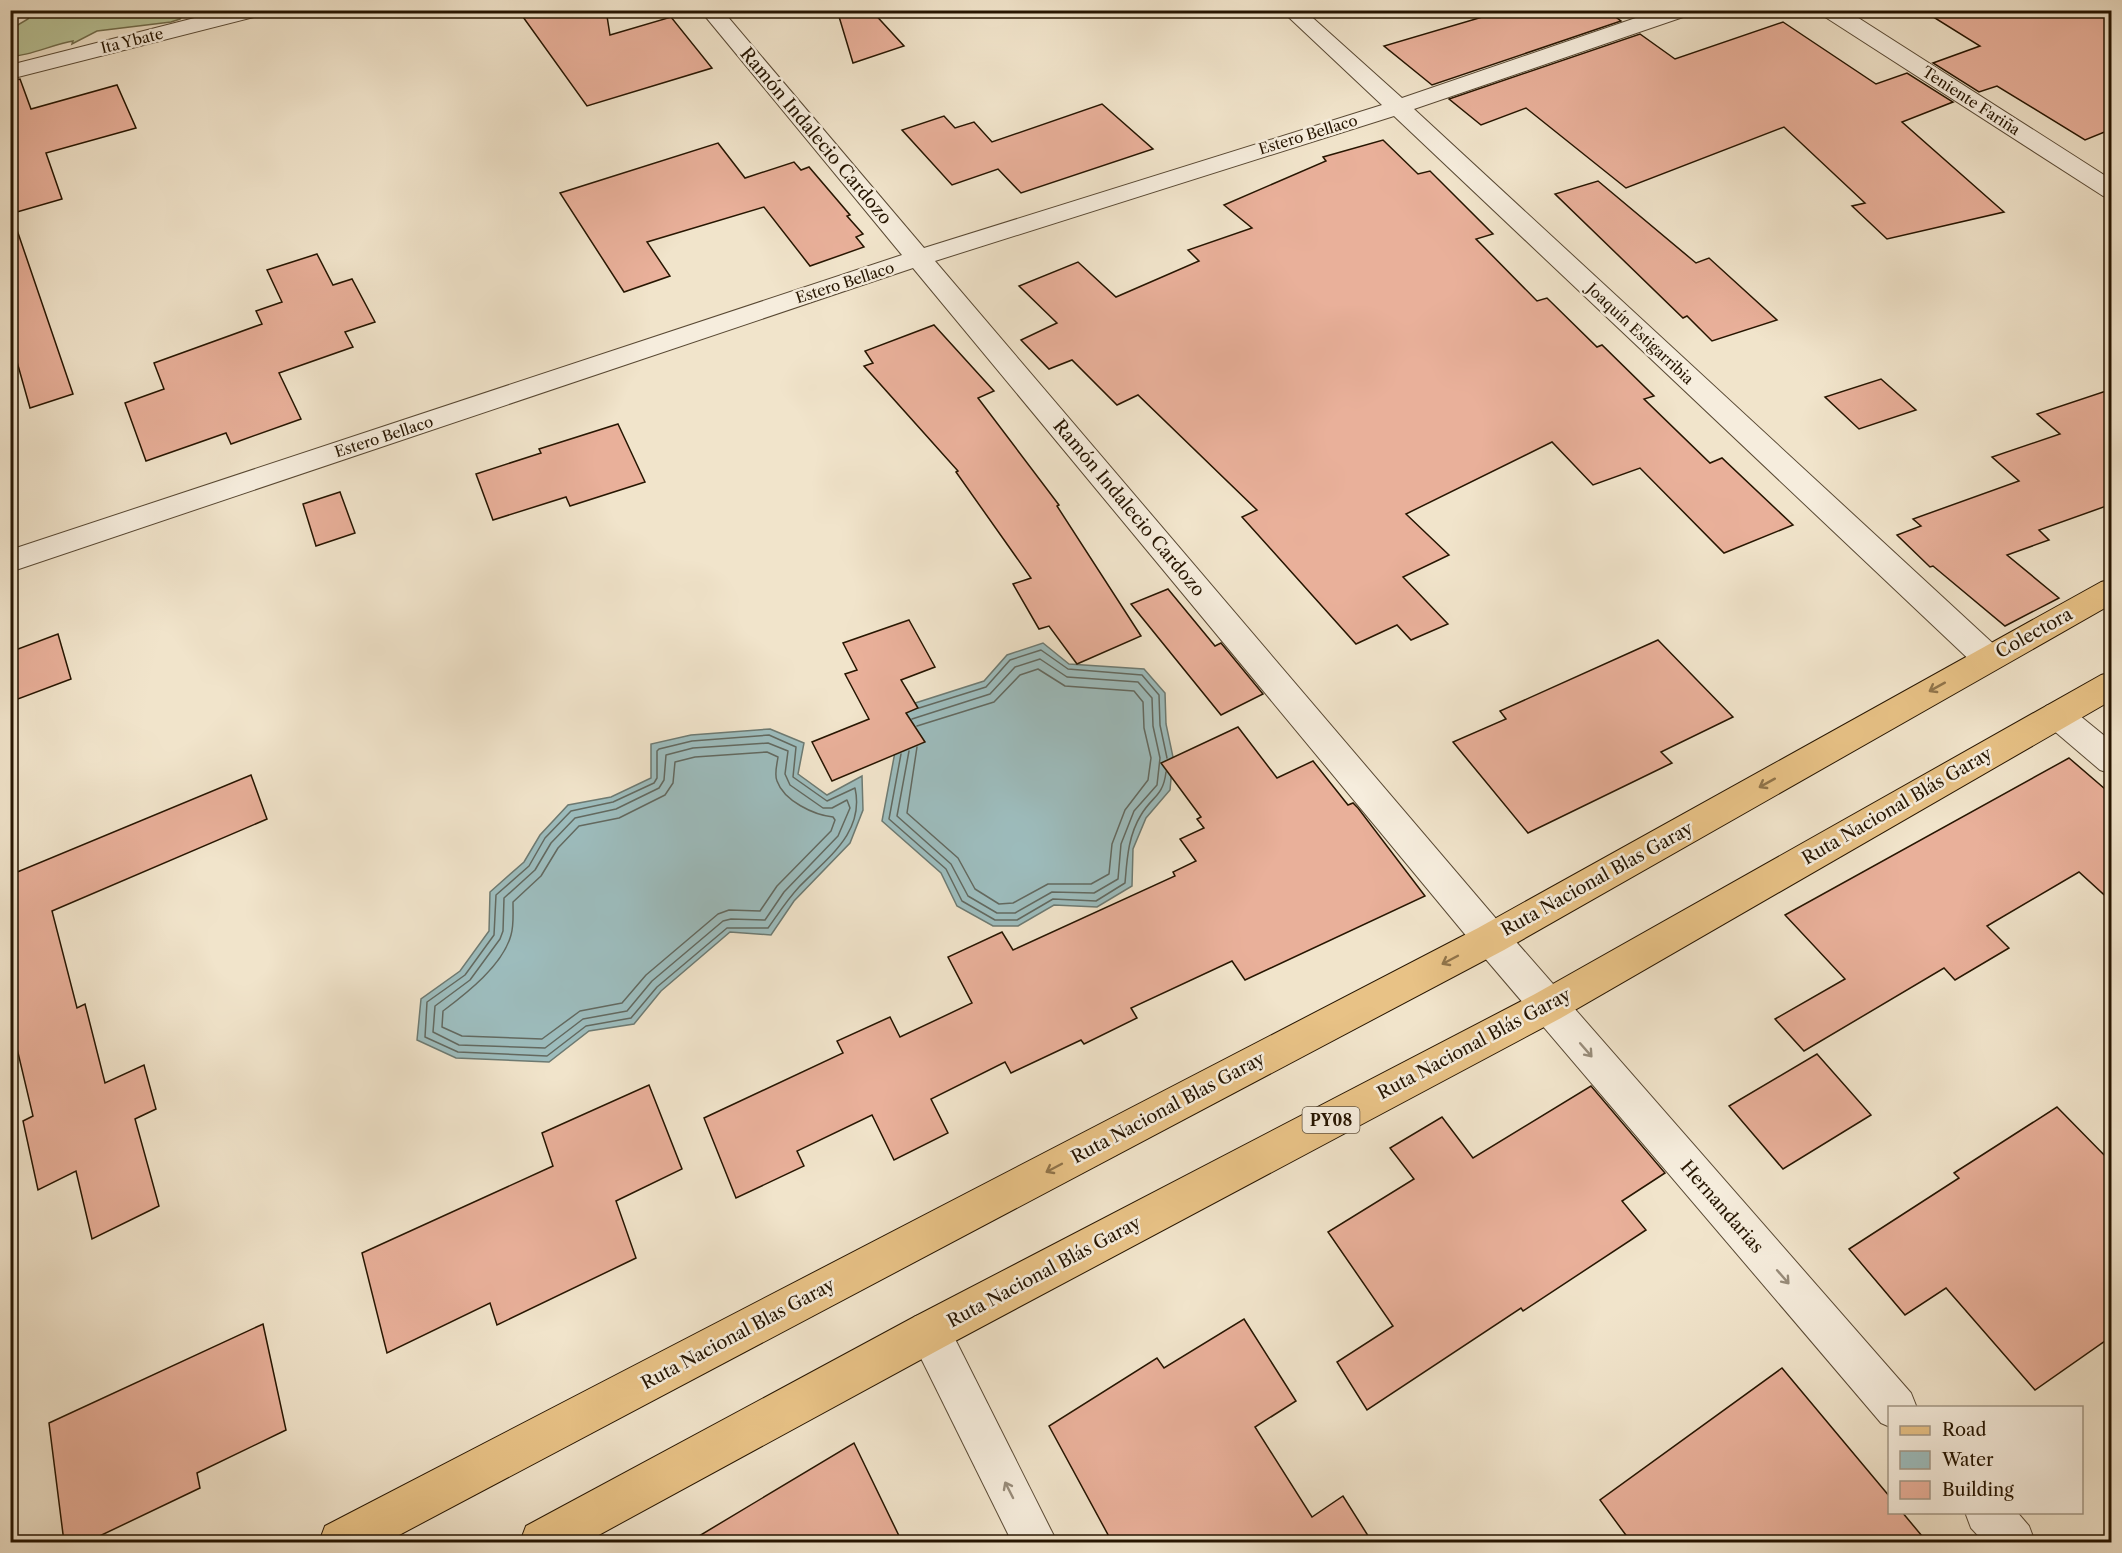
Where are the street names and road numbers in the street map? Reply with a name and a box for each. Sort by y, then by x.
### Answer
street label: Ita Ybate [99,24,165,57]
street label: Ramón Indalecio Cardozo [736,43,896,229]
street label: Teniente Fariña [1919,62,2024,139]
street label: Estero Bellaco [1256,110,1360,159]
street label: Estero Bellaco [793,258,897,307]
street label: Joaquín Estigarribia [1581,278,1698,388]
street label: Estero Bellaco [332,412,436,461]
street label: Ramón Indalecio Cardozo [1049,415,1209,601]
street label: Colectora [1992,603,2077,663]
street label: Ruta Nacional Blás Garay [1798,742,1997,870]
street label: Ruta Nacional Blas Garay [1497,817,1698,941]
street label: Ruta Nacional Blás Garay [1373,983,1575,1104]
street label: Ruta Nacional Blas Garay [1067,1047,1269,1168]
road number: PY08 [1302,1107,1360,1133]
street label: Hernandarias [1676,1156,1768,1258]
street label: Ruta Nacional Blás Garay [943,1211,1145,1332]
street label: Ruta Nacional Blas Garay [637,1273,839,1394]

